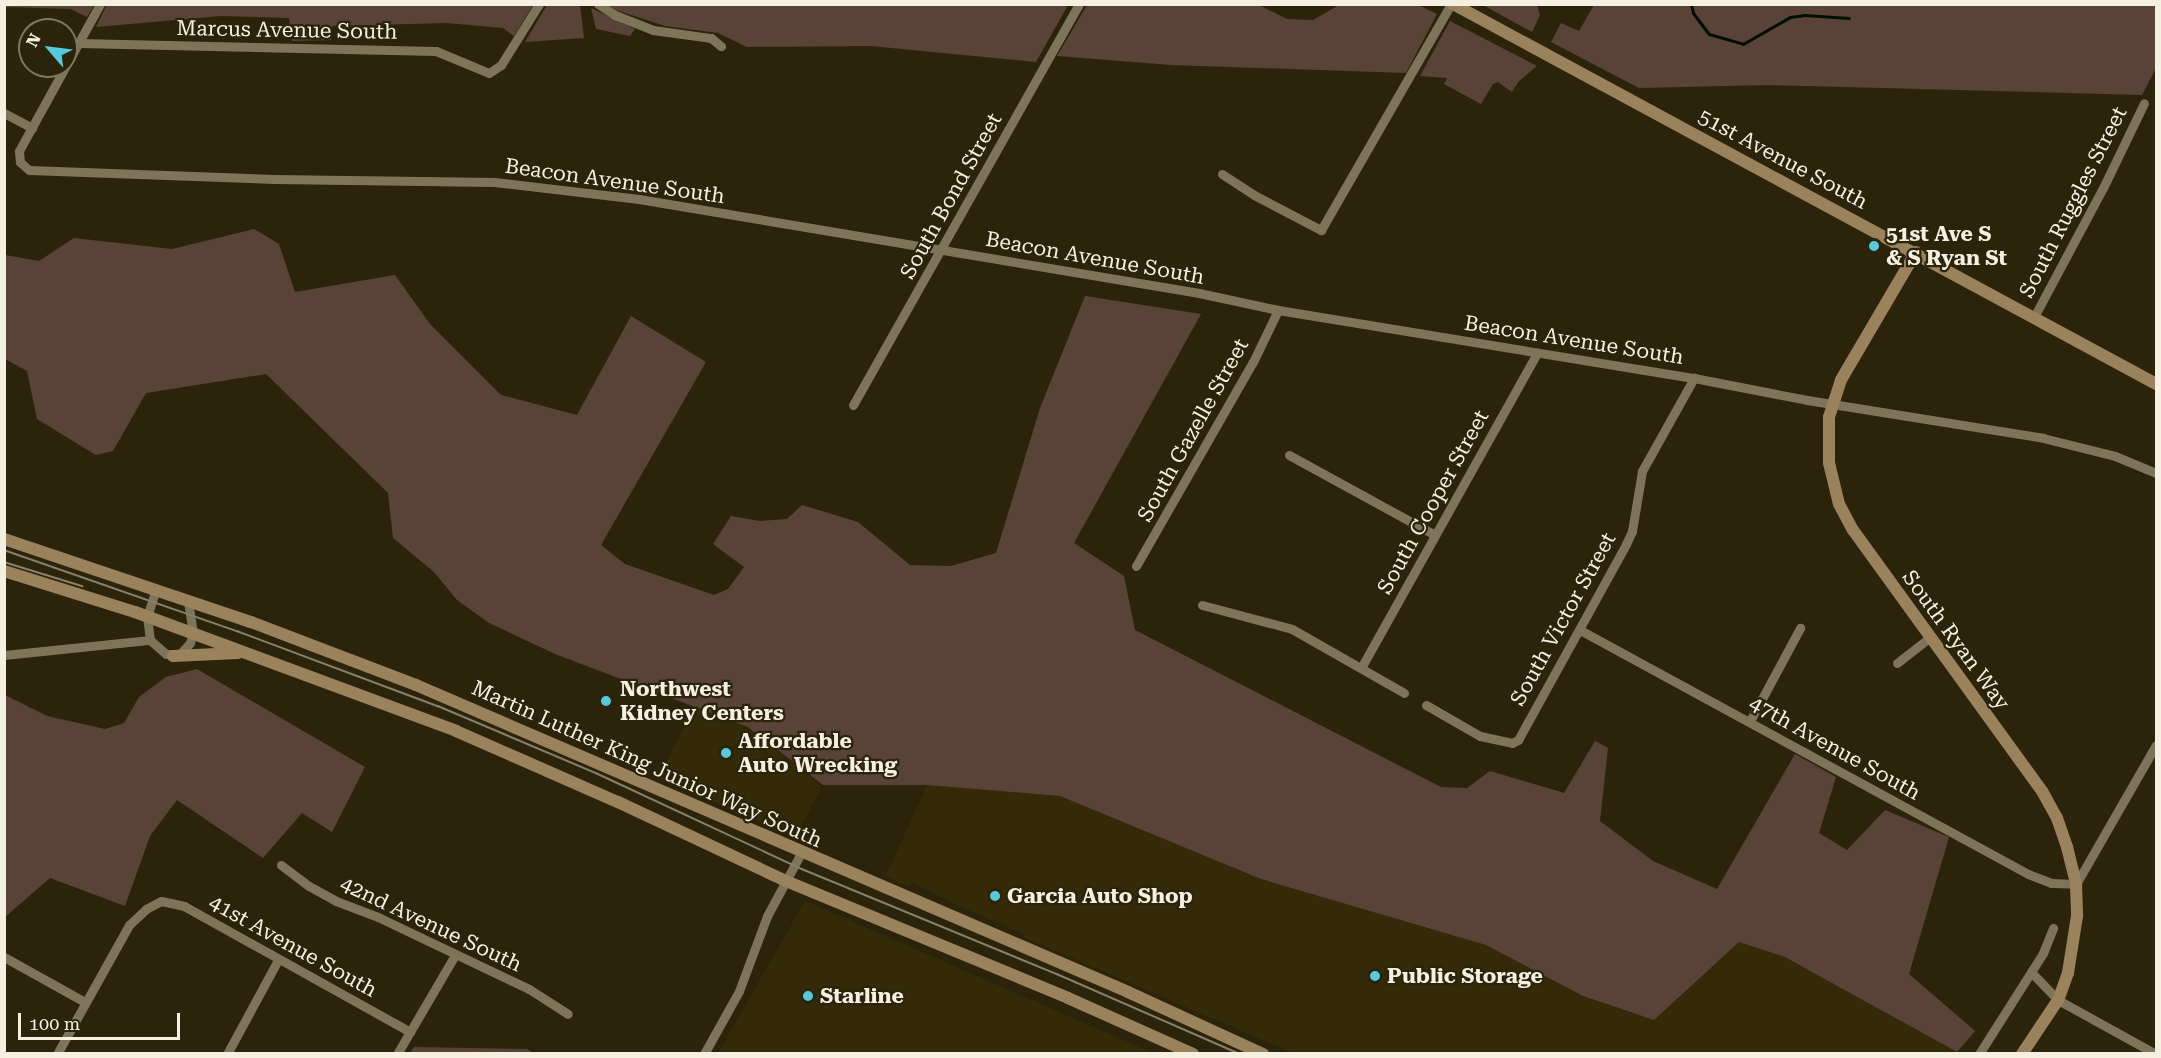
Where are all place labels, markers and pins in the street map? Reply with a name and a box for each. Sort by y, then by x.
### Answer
place label: 51st Ave S & S Ryan St [1886,221,2007,271]
marker: 51st Ave S & S Ryan St [1867,239,1881,253]
place label: Northwest Kidney Centers [620,676,784,726]
marker: Northwest Kidney Centers [597,692,615,710]
place label: Affordable Auto Wrecking [738,728,897,778]
marker: Affordable Auto Wrecking [719,746,733,760]
place label: Garcia Auto Shop [1007,883,1193,909]
marker: Garcia Auto Shop [988,889,1002,903]
place label: Public Storage [1387,963,1543,989]
marker: Public Storage [1368,969,1382,983]
place label: Starline [820,983,904,1009]
marker: Starline [801,989,815,1003]

